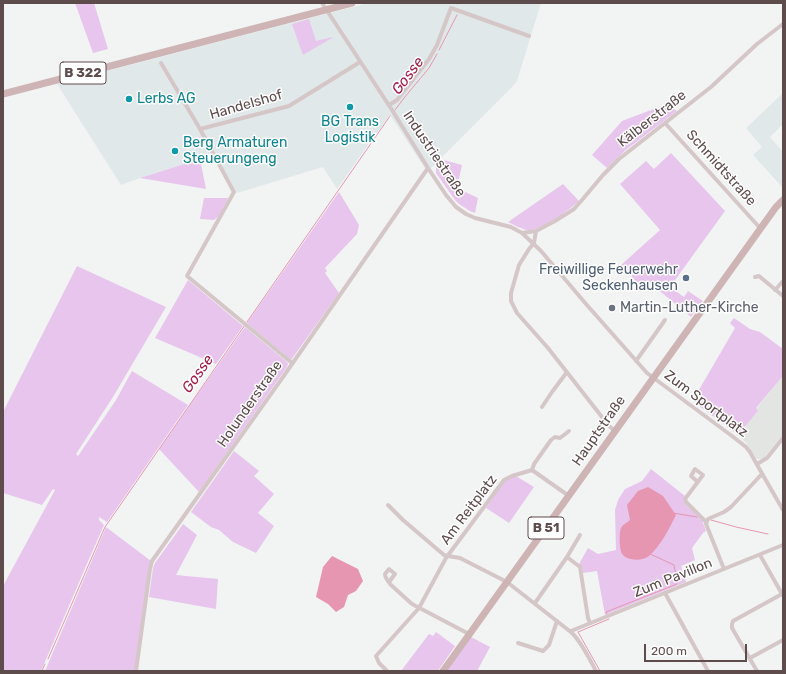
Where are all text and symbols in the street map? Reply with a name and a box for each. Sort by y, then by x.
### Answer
water label: Gosse [388,54,428,98]
road number: B 322 [60,62,106,84]
street label: Handelshof [208,87,284,123]
street label: Kälberstraße [614,87,690,151]
place label: Lerbs AG [137,91,196,107]
marker: Lerbs AG [124,94,134,104]
marker: BG Trans Logistik [345,102,355,112]
street label: Industriestraße [399,108,469,200]
place label: BG Trans Logistik [321,114,379,146]
street label: Schmidtstraße [683,127,759,209]
place label: Berg Armaturen Steuerungeng [183,135,287,168]
marker: Berg Armaturen Steuerungeng [170,146,180,156]
place label: Freiwillige Feuerwehr Seckenhausen [539,262,678,294]
marker: Freiwillige Feuerwehr Seckenhausen [681,273,691,283]
place label: Martin-Luther-Kirche [620,300,759,316]
marker: Martin-Luther-Kirche [607,303,617,313]
water label: Gosse [178,351,218,397]
street label: Holunderstraße [214,358,286,450]
street label: Zum Sportplatz [661,367,751,441]
street label: Hauptstraße [569,393,629,469]
street label: Am Reitplatz [437,472,501,548]
road number: B 51 [528,517,564,539]
street label: Zum Pavillon [631,555,715,601]
scale bar [646,636,749,662]
text: 200 m [651,644,687,658]

